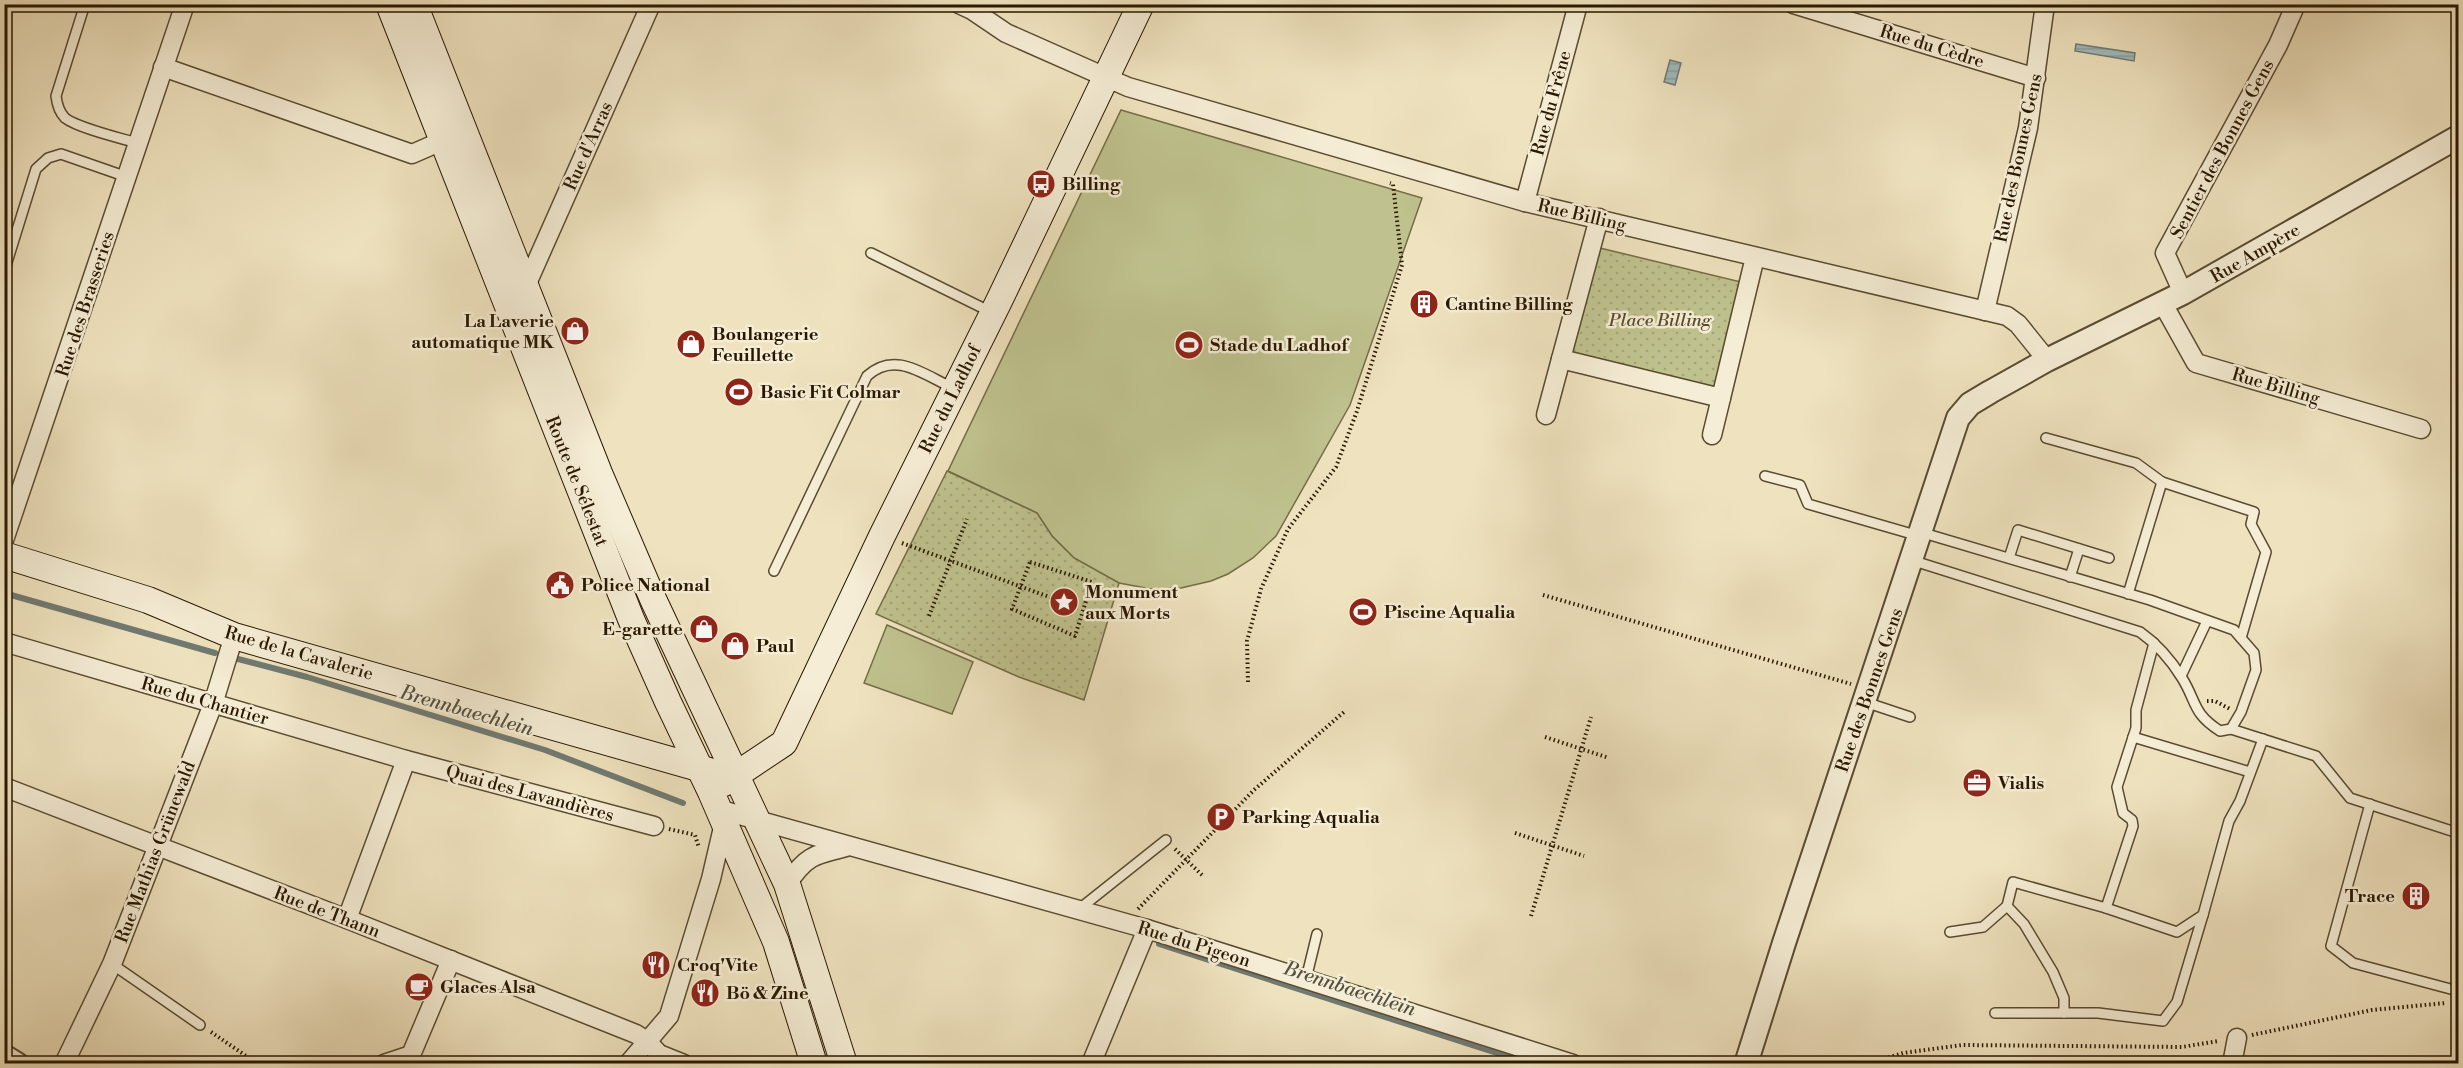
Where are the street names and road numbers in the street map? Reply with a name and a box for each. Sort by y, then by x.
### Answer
street label: Rue du Cèdre [1877,20,1987,73]
street label: Rue du Frêne [1526,48,1577,158]
street label: Sentier des Bonnes Gens [2165,56,2280,243]
street label: Rue des Bonnes Gens [1989,71,2048,245]
street label: Rue d'Arras [559,98,618,194]
street label: Rue Billing [1535,194,1629,237]
street label: Rue Ampère [2206,219,2304,288]
street label: Rue des Brasseries [51,228,120,380]
street label: Rue du Ladhof [914,340,987,457]
street label: Rue Billing [2229,363,2323,410]
street label: Route de Sélestat [540,413,613,550]
street label: Rue des Bonnes Gens [1831,605,1908,775]
street label: Rue de la Cavalerie [222,621,376,686]
street label: Rue du Chantier [138,672,272,731]
street label: Rue Mathias Grünewald [110,757,201,947]
street label: Quai des Lavandières [443,760,617,827]
street label: Rue de Thann [270,882,384,943]
street label: Rue du Pigeon [1135,916,1253,973]

